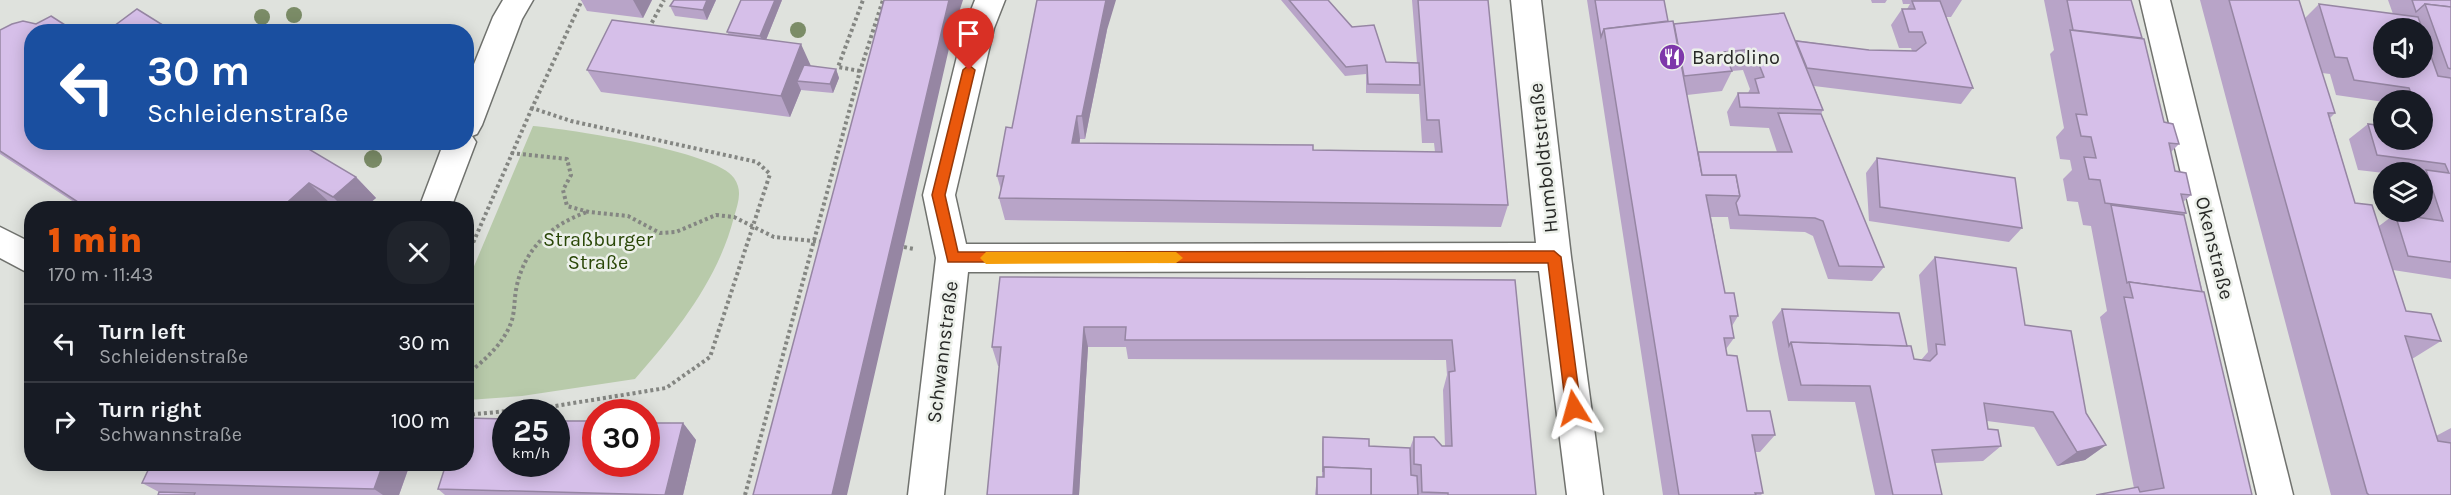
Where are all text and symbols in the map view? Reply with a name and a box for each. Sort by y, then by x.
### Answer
pin [943,8,994,70]
icon: arrive [952,17,985,50]
map controls [2373,18,2433,222]
button: sound [2373,18,2433,78]
restaurant icon: Bardolino [1657,42,1687,72]
text: 30 m [147,46,250,96]
place label: Bardolino [1692,46,1780,69]
icon: left [48,48,126,126]
street label: Humboldtstraße [1524,82,1563,234]
button: search [2373,90,2433,150]
text: Schleidenstraße [147,97,349,129]
button: layers [2373,162,2433,222]
street label: Okenstraße [2191,194,2238,302]
text: 1 min [48,219,142,261]
button: close [387,221,450,284]
park label: Straßburger Straße [543,228,654,274]
text: 170 m · 11:43 [48,263,153,286]
street label: Schwannstraße [922,280,963,424]
text: Turn left [99,319,186,345]
icon: left [48,327,81,360]
text: 30 m [398,330,450,356]
text: Schleidenstraße [99,345,248,368]
position arrow [1542,376,1606,440]
text: Turn right [99,397,202,423]
speed limit sign: 30 [582,399,660,477]
icon: right [48,405,81,438]
text: 100 m [391,408,450,434]
text: 25 [513,413,549,449]
text: Schwannstraße [99,423,242,446]
text: km/h [512,444,550,462]

